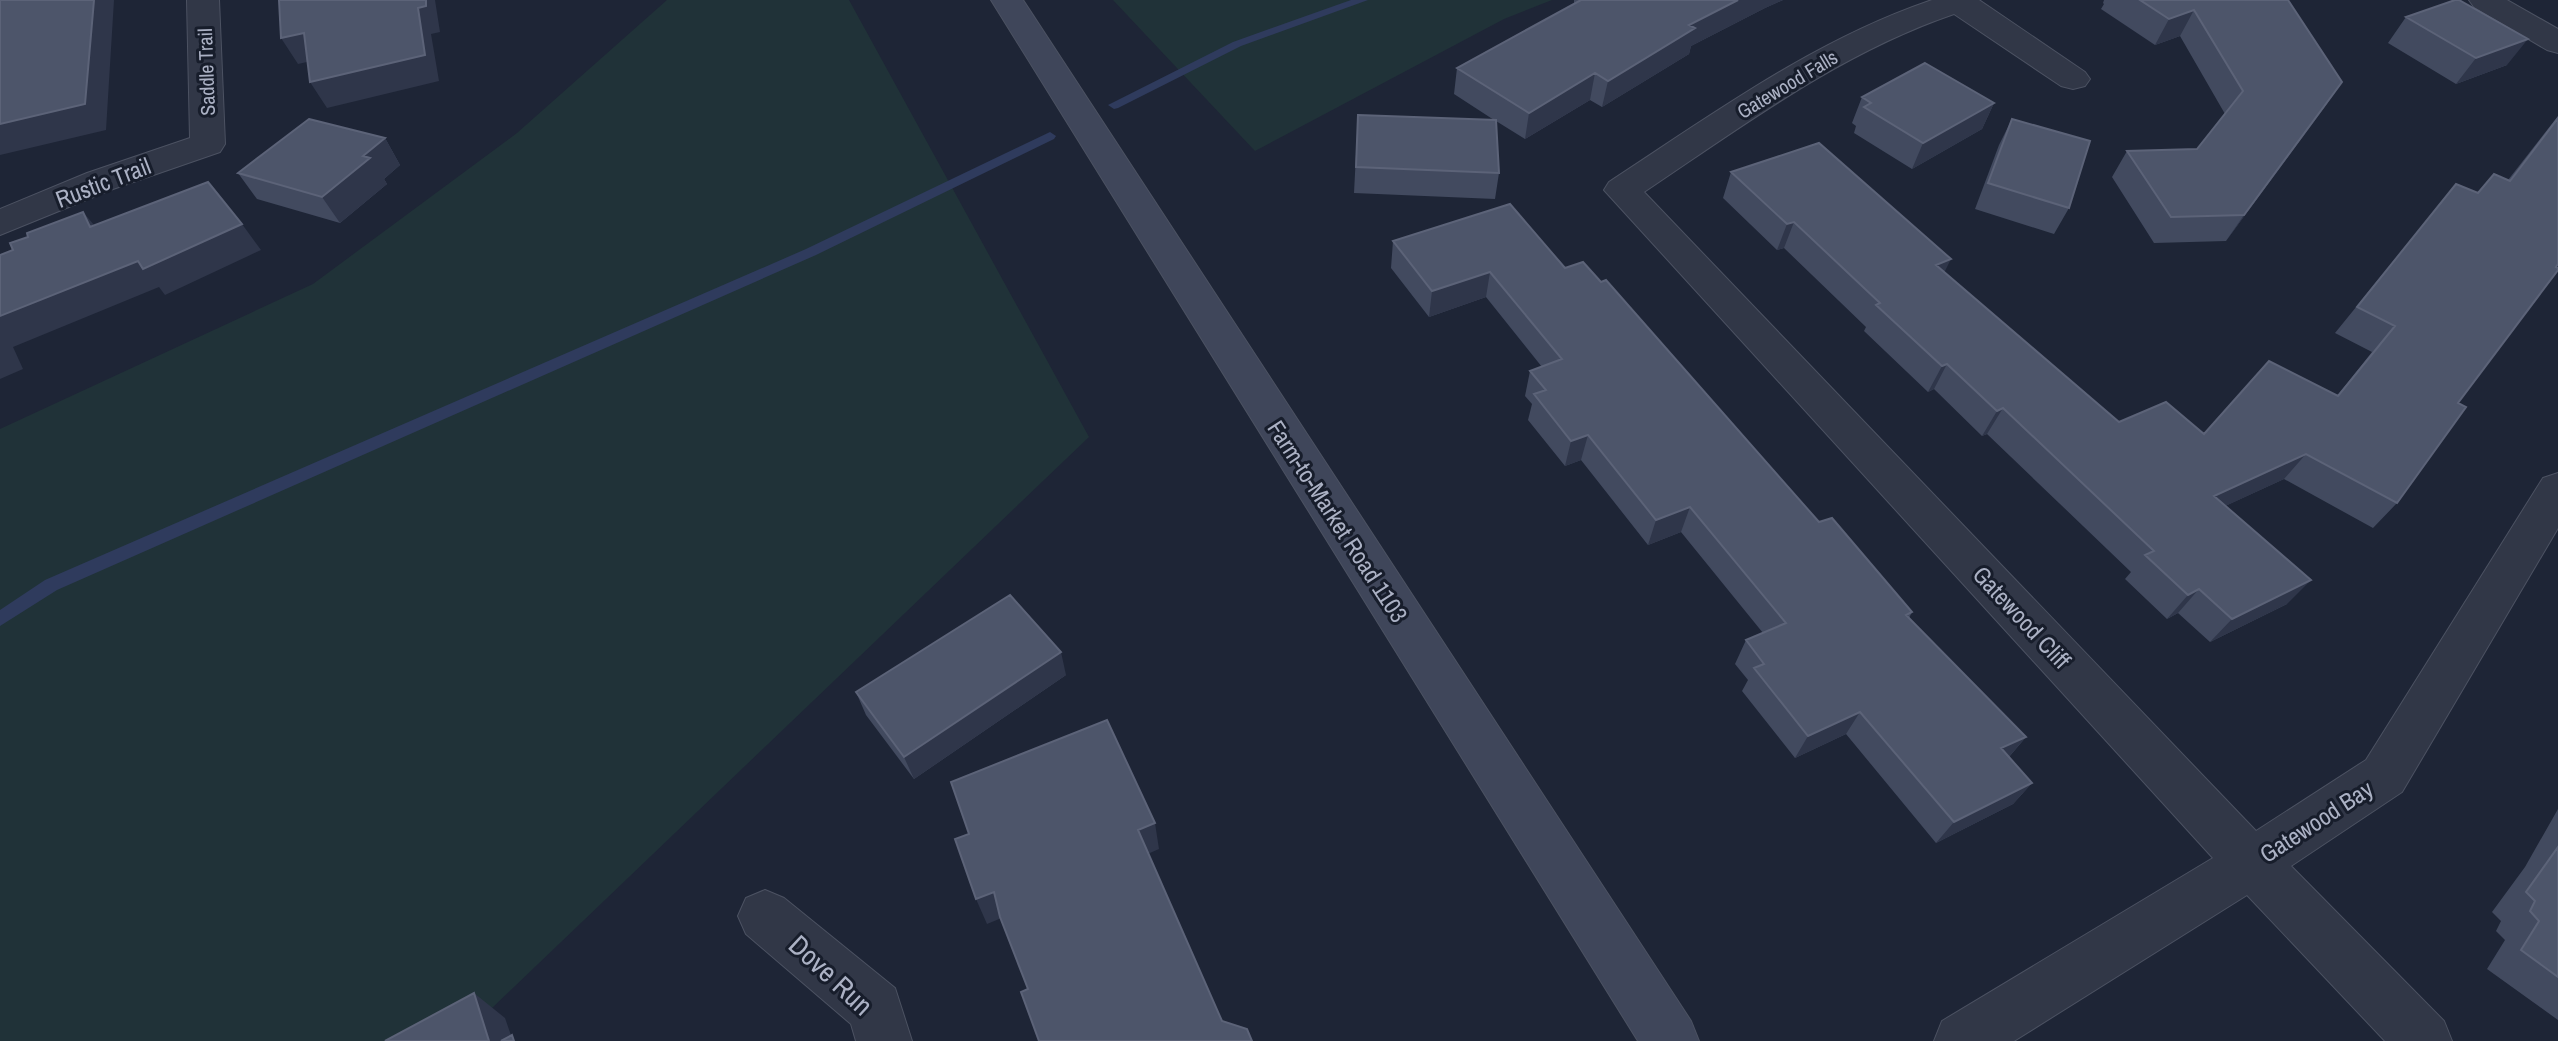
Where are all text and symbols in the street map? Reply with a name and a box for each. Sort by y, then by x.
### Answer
street label: Saddle Trail [191,28,221,116]
street label: Gatewood Falls [1732,43,1842,125]
street label: Rustic Trail [51,149,155,215]
street label: Farm-to-Market Road 1103 [1261,414,1415,628]
street label: Gatewood Cliff [1966,559,2078,676]
street label: Gatewood Bay [2253,772,2379,870]
street label: Dove Run [781,926,881,1024]

